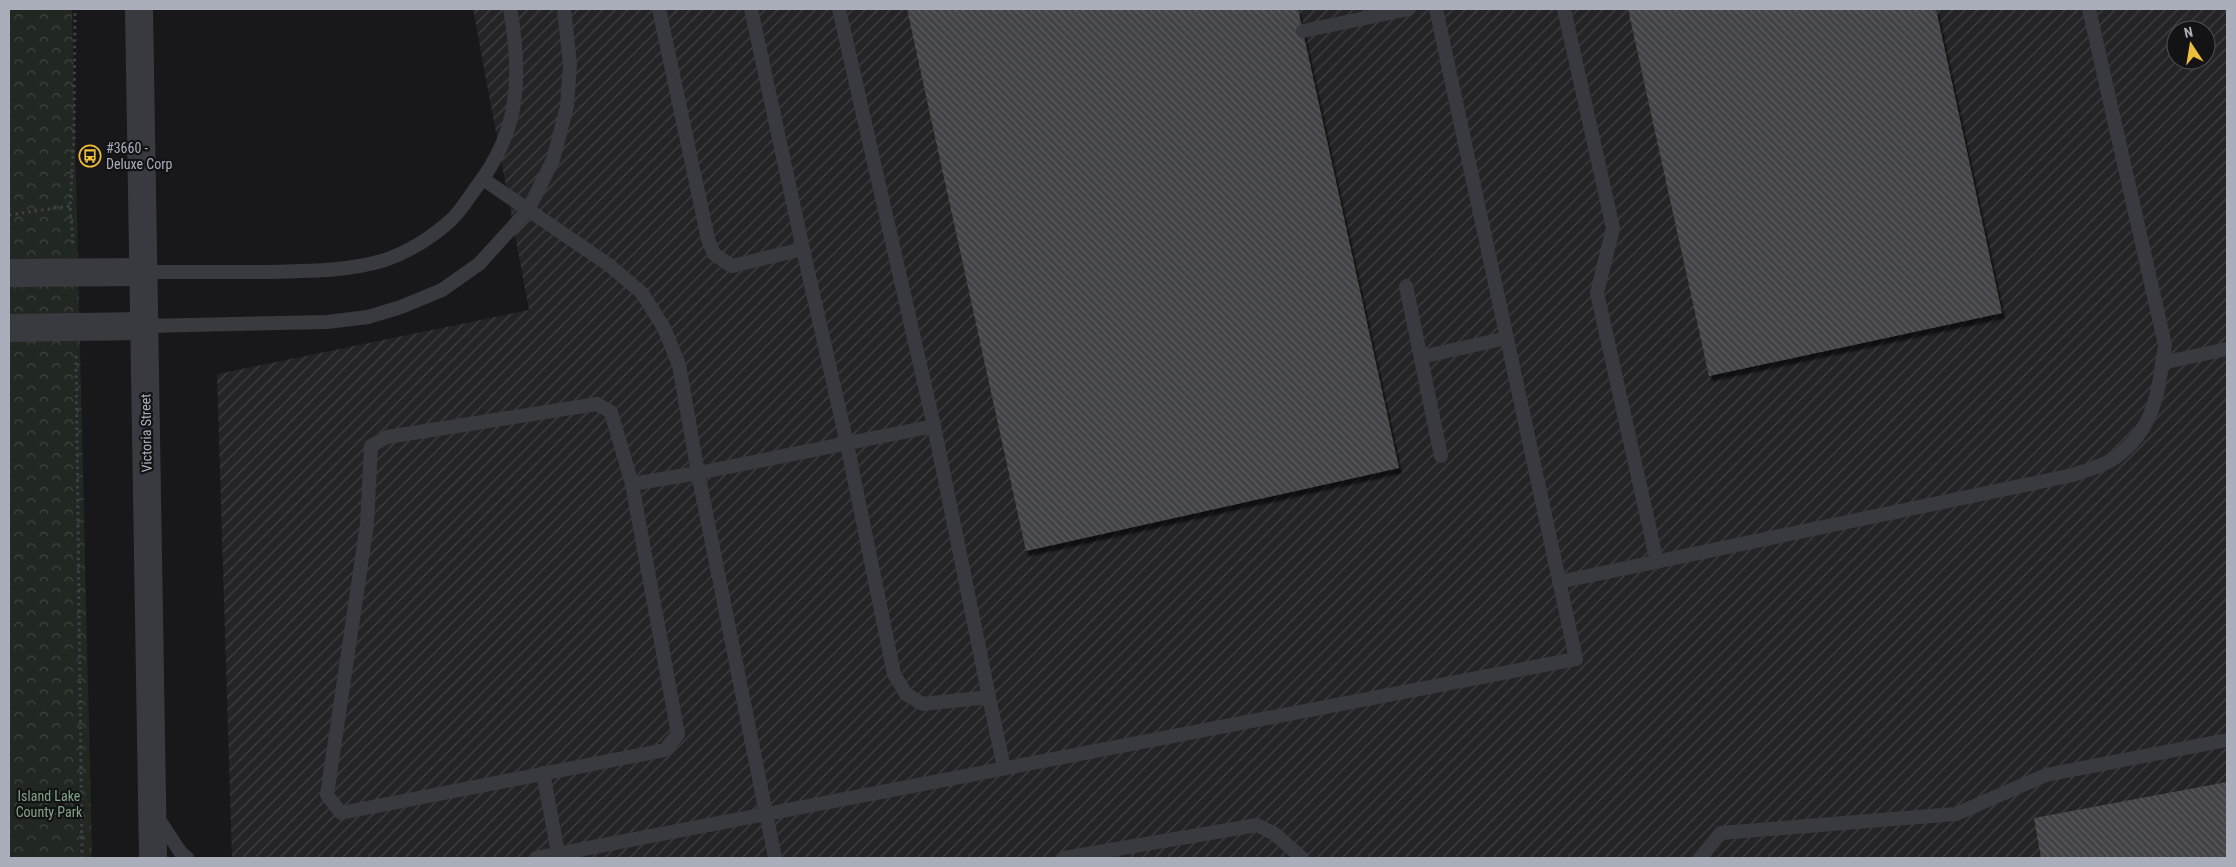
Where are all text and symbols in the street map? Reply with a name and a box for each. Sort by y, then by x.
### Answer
north arrow [2166,20,2216,70]
text: N [2182,24,2194,41]
place label: #3660 - Deluxe Corp [106,140,173,172]
bus stop icon: #3660 - Deluxe Corp [78,144,102,168]
street label: Victoria Street [137,393,155,473]
park label: Island Lake County Park [16,788,83,820]

